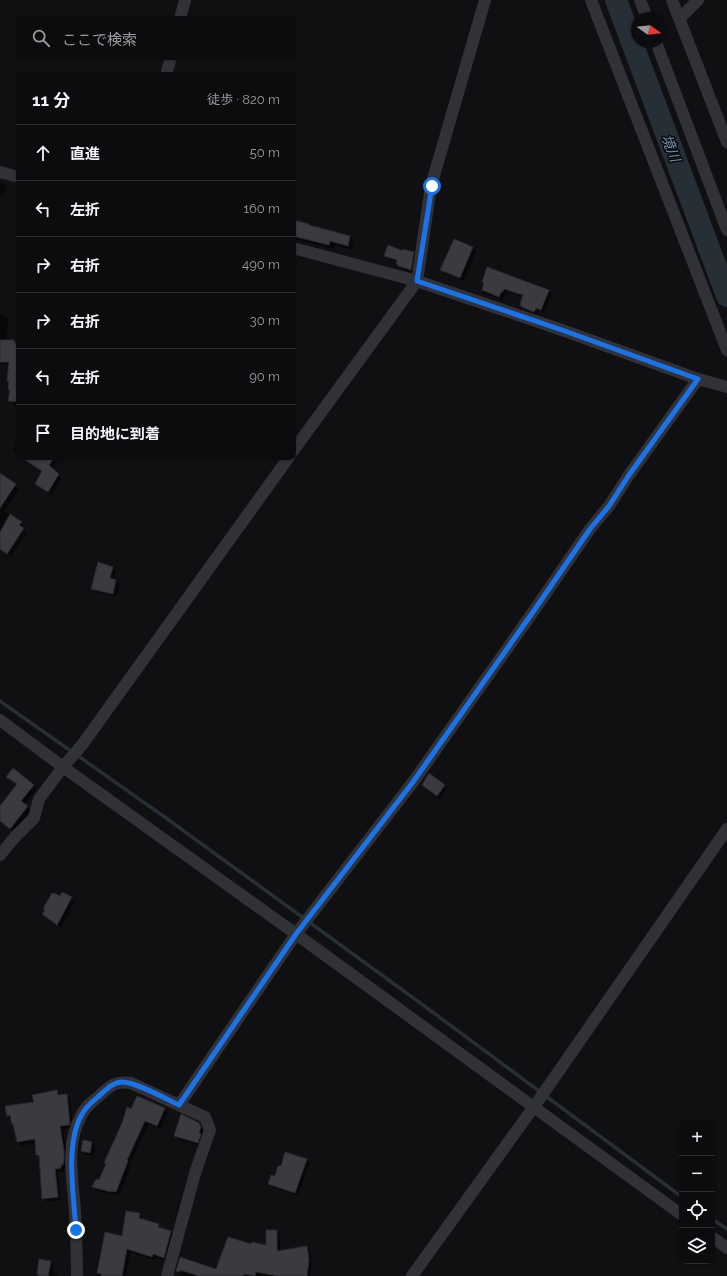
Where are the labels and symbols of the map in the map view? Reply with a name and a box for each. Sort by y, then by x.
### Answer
north arrow [631,12,667,48]
water label: 境川 [659,132,684,166]
route start [423,177,441,195]
route end [67,1221,85,1239]

